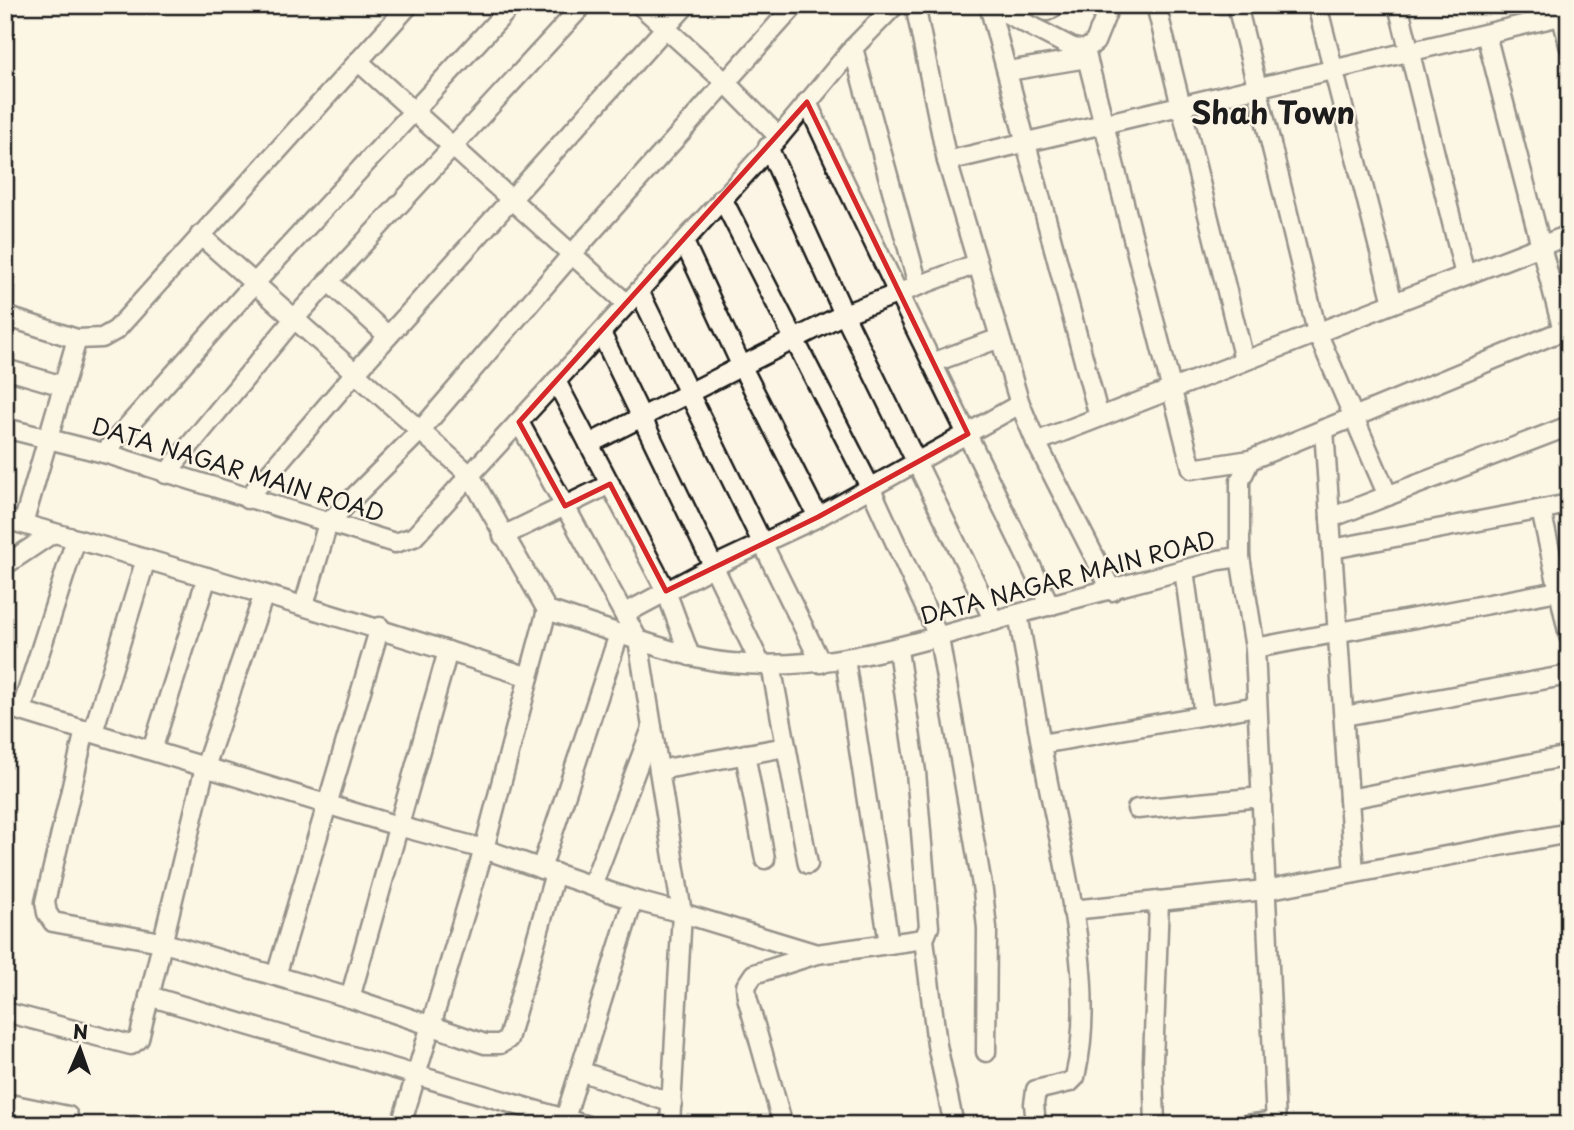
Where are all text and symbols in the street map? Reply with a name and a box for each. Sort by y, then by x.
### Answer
district label: Shah Town [1191,89,1355,134]
street label: DATA NAGAR MAIN ROAD [88,407,389,530]
street label: DATA NAGAR MAIN ROAD [916,520,1219,633]
north arrow [46,1014,116,1084]
text: N [73,1017,89,1045]

